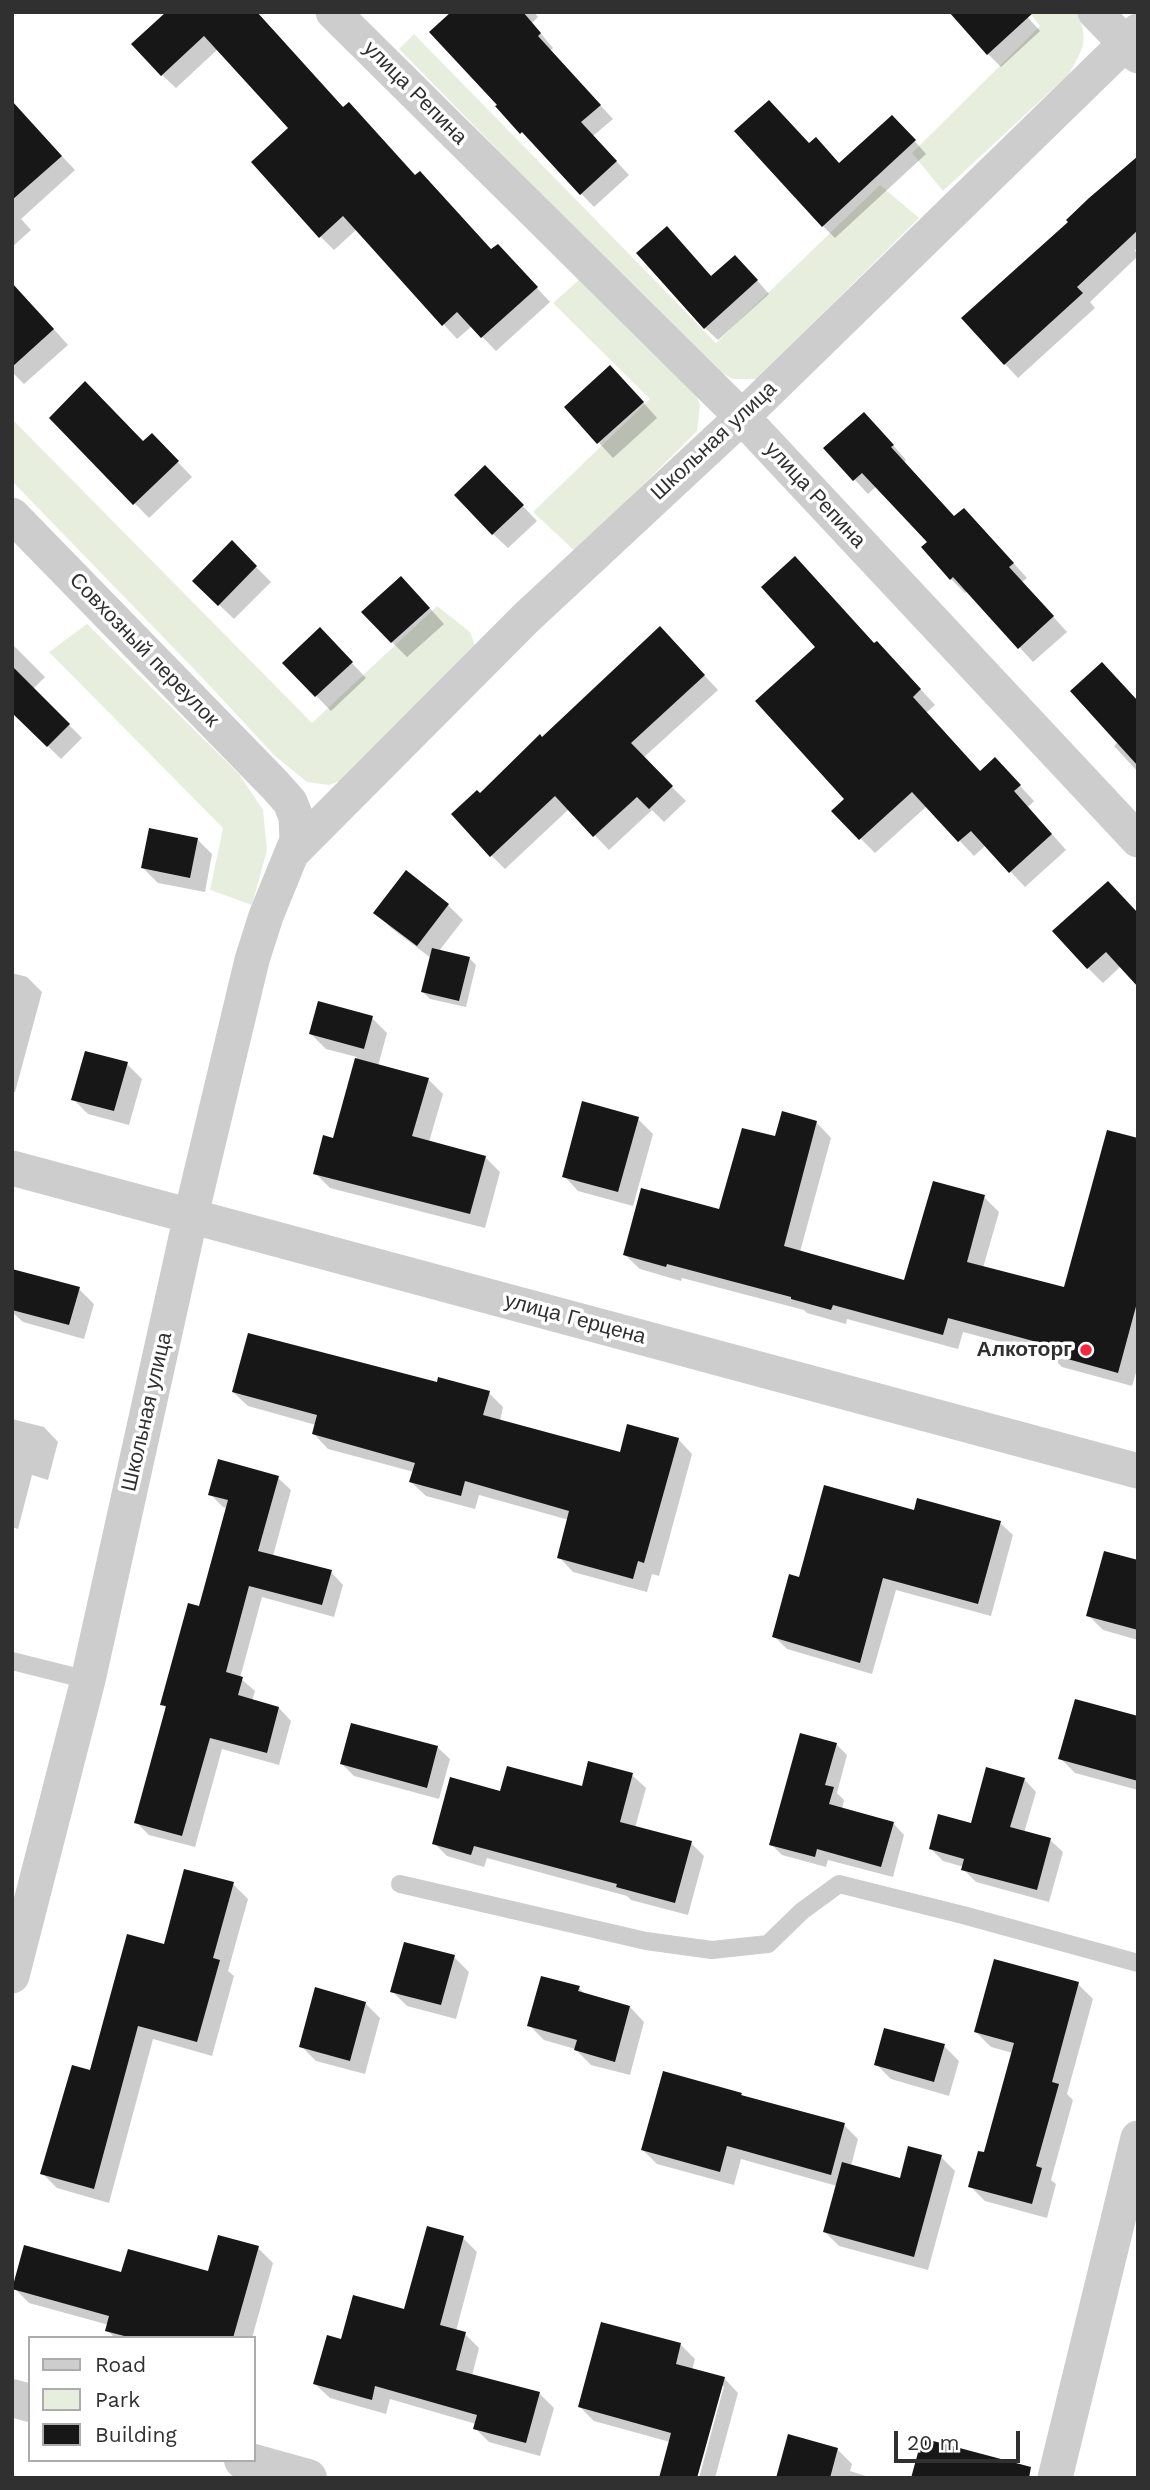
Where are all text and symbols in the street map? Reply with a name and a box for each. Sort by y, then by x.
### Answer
street label: улица Репина [358,36,472,150]
street label: Школьная улица [646,376,782,506]
street label: улица Репина [759,437,871,553]
street label: Совхозный переулок [64,568,224,732]
street label: улица Герцена [502,1288,648,1350]
street label: Школьная улица [116,1330,178,1494]
place label: Алкоторг [977,1337,1072,1363]
marker: Алкоторг [1078,1342,1094,1358]
legend [28,2336,256,2462]
text: Road [95,2352,146,2377]
text: Park [95,2387,140,2412]
scale bar [898,2416,1024,2460]
text: Building [95,2422,177,2447]
text: 20 m [907,2430,959,2455]

